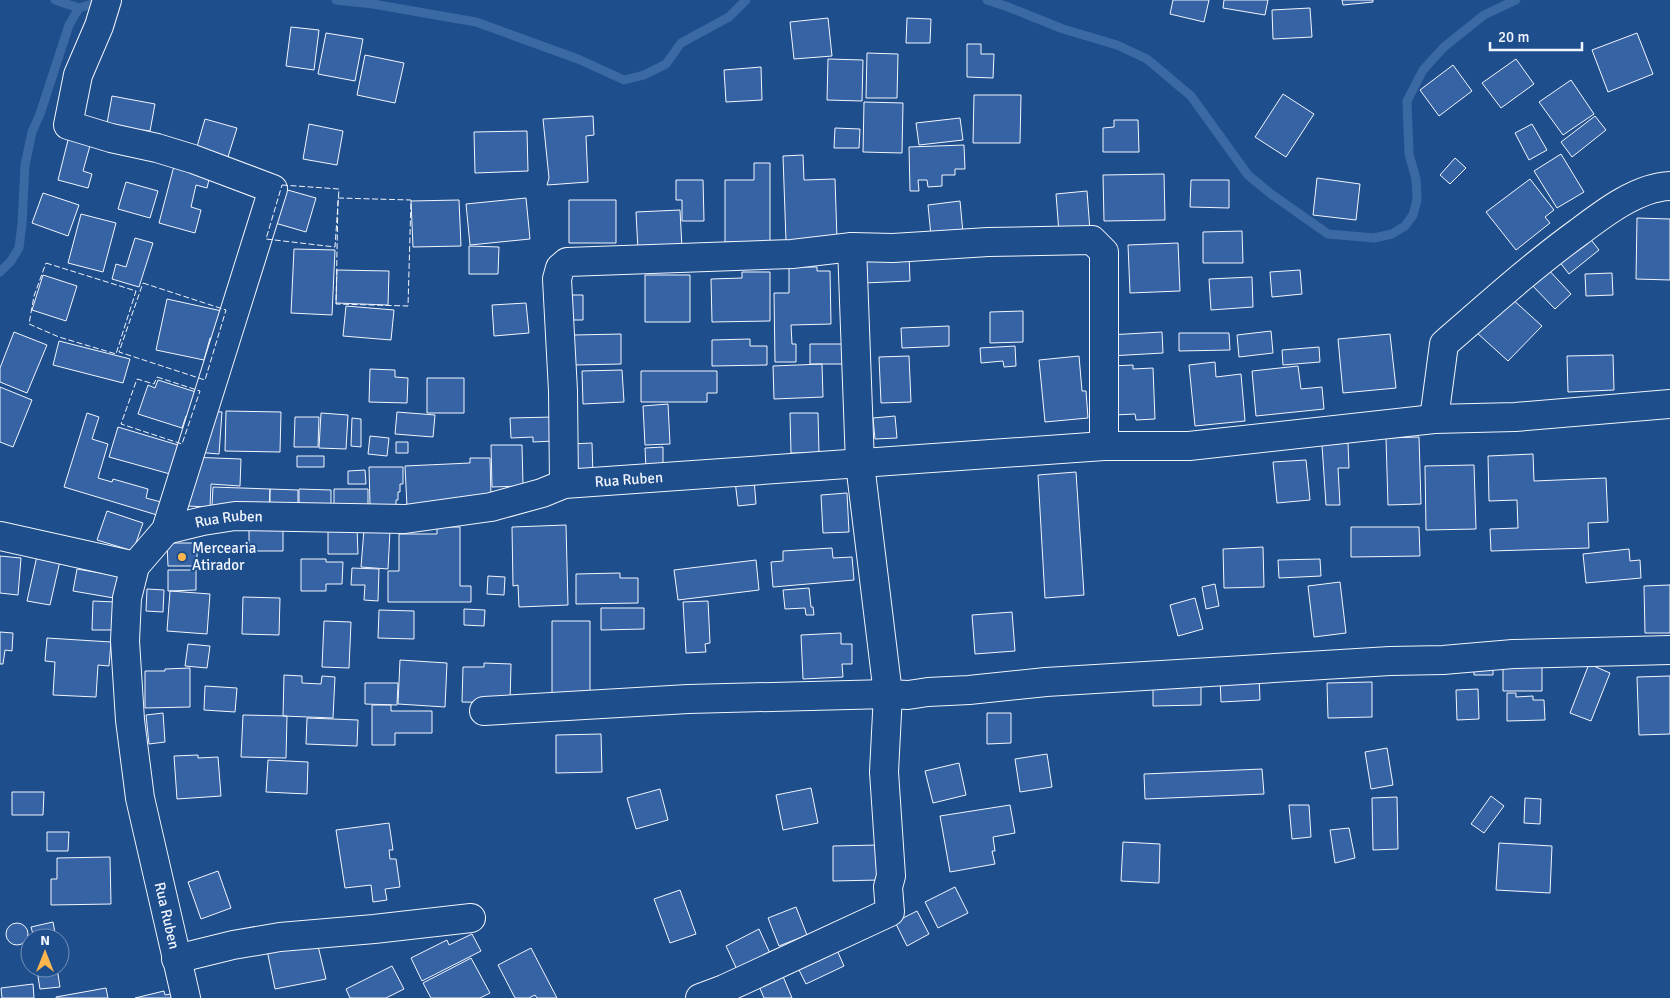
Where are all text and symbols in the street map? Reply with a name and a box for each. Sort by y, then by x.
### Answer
scale bar [1490,20,1582,52]
text: 20 m [1498,28,1529,46]
street label: Rua Ruben [594,468,664,491]
street label: Rua Ruben [193,506,263,532]
place label: Mercearia Atirador [192,539,256,574]
marker: Mercearia Atirador [176,551,188,563]
street label: Rua Ruben [151,880,183,951]
north arrow [20,928,70,978]
text: N [40,932,50,949]

